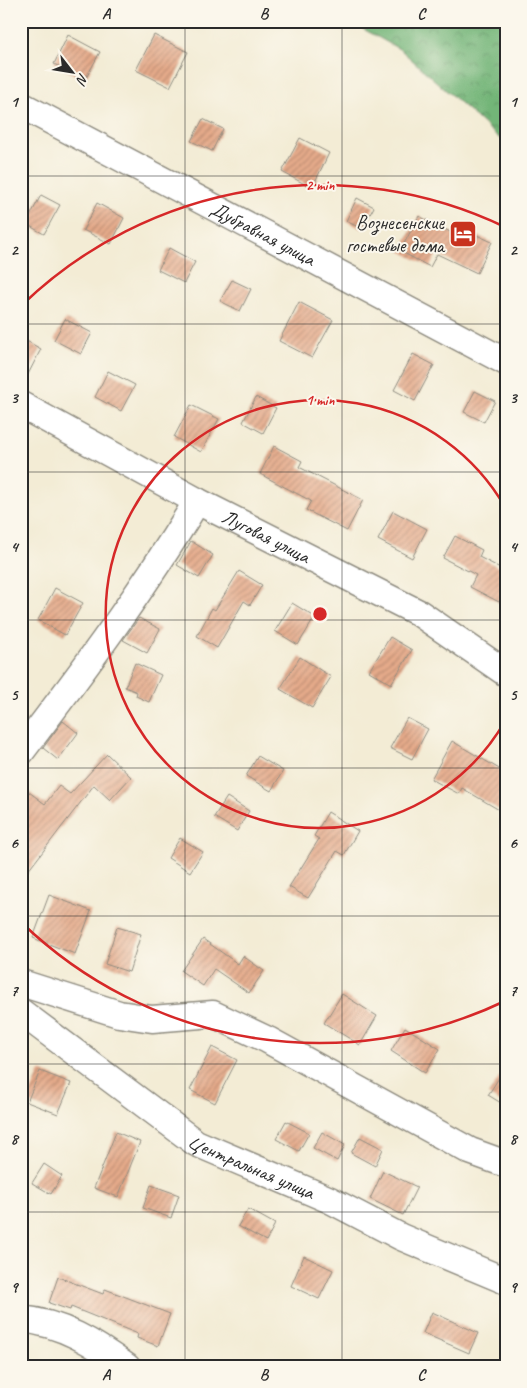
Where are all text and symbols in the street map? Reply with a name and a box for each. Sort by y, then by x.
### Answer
text: A [102,4,112,24]
text: B [260,4,270,24]
text: C [417,4,427,24]
north arrow [48,48,98,98]
text: N [72,70,92,89]
text: 1 [10,92,19,112]
text: 1 [509,92,518,112]
text: 2 min [306,176,335,195]
street label: Дубравная улица [206,196,320,272]
place label: Вознесенские гостевые дома [346,210,446,258]
hotel icon: Вознесенские гостевые дома [448,219,478,249]
text: 2 [10,240,19,260]
text: 2 [509,240,518,260]
text: 3 [10,388,19,408]
text: 3 [509,388,518,408]
text: 1 min [306,391,335,410]
street label: Луговая улица [218,504,315,570]
text: 4 [10,537,19,557]
text: 4 [509,537,518,557]
centre of rings [311,605,329,623]
text: 5 [11,685,20,705]
text: 5 [510,685,519,705]
text: 6 [10,833,19,853]
text: 6 [509,833,518,853]
text: 7 [10,981,19,1001]
text: 7 [509,981,518,1001]
text: 8 [10,1129,19,1149]
street label: Центральная улица [183,1129,319,1205]
text: 8 [509,1129,518,1149]
text: 9 [10,1277,19,1297]
text: 9 [509,1277,518,1297]
text: A [102,1365,112,1385]
text: B [260,1365,270,1385]
text: C [417,1365,427,1385]

